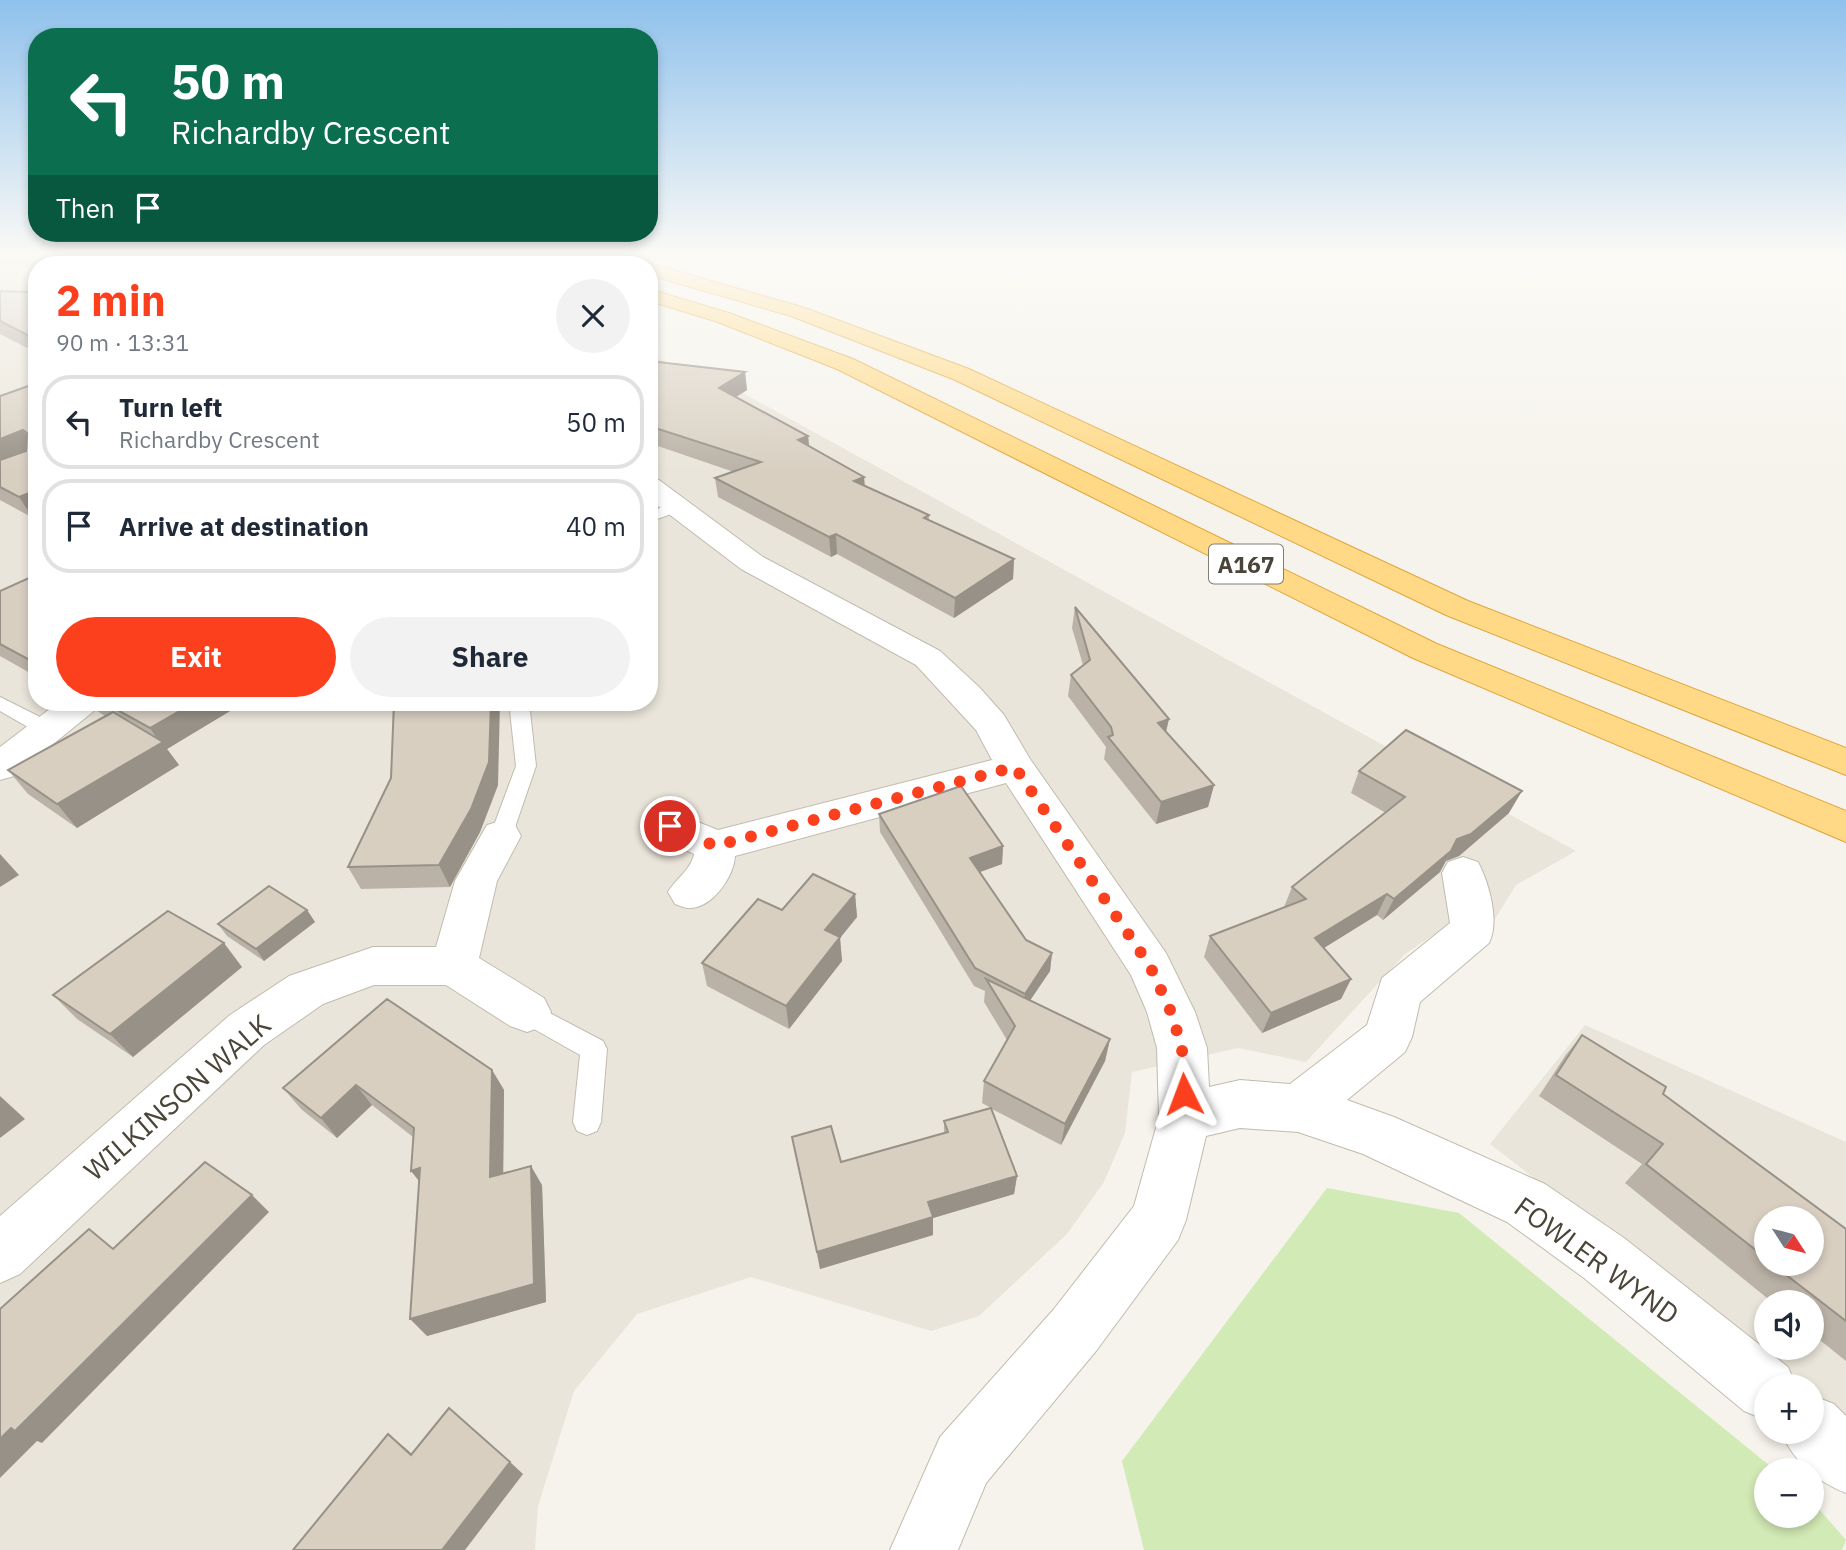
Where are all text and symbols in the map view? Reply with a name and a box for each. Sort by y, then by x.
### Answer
text: 50 m [171,49,285,112]
icon: left [56,56,147,147]
text: Richardby Crescent [171,111,450,153]
icon: arrive [129,189,167,227]
text: Then [56,191,115,225]
text: 2 min [56,273,166,328]
button: close [556,279,630,353]
text: 90 m · 13:31 [56,327,189,357]
text: Turn left [119,390,222,424]
icon: left [60,403,98,441]
text: 50 m [566,405,626,439]
text: Richardby Crescent [119,424,320,454]
icon: arrive [60,507,98,545]
text: Arrive at destination [119,509,369,543]
text: 40 m [566,509,626,543]
road number: A167 [1209,544,1283,584]
button: Exit [56,617,336,697]
button: Share [350,617,630,697]
pin [640,796,700,856]
icon: arrive [651,807,689,845]
street label: WILKINSON WALK [76,1005,278,1188]
position arrow [1147,1057,1221,1131]
street label: FOWLER WYND [1507,1188,1687,1332]
north arrow [1754,1206,1824,1276]
map controls [1754,1206,1824,1528]
button: sound [1754,1290,1824,1360]
button: + [1754,1374,1824,1444]
button: − [1754,1458,1824,1528]

